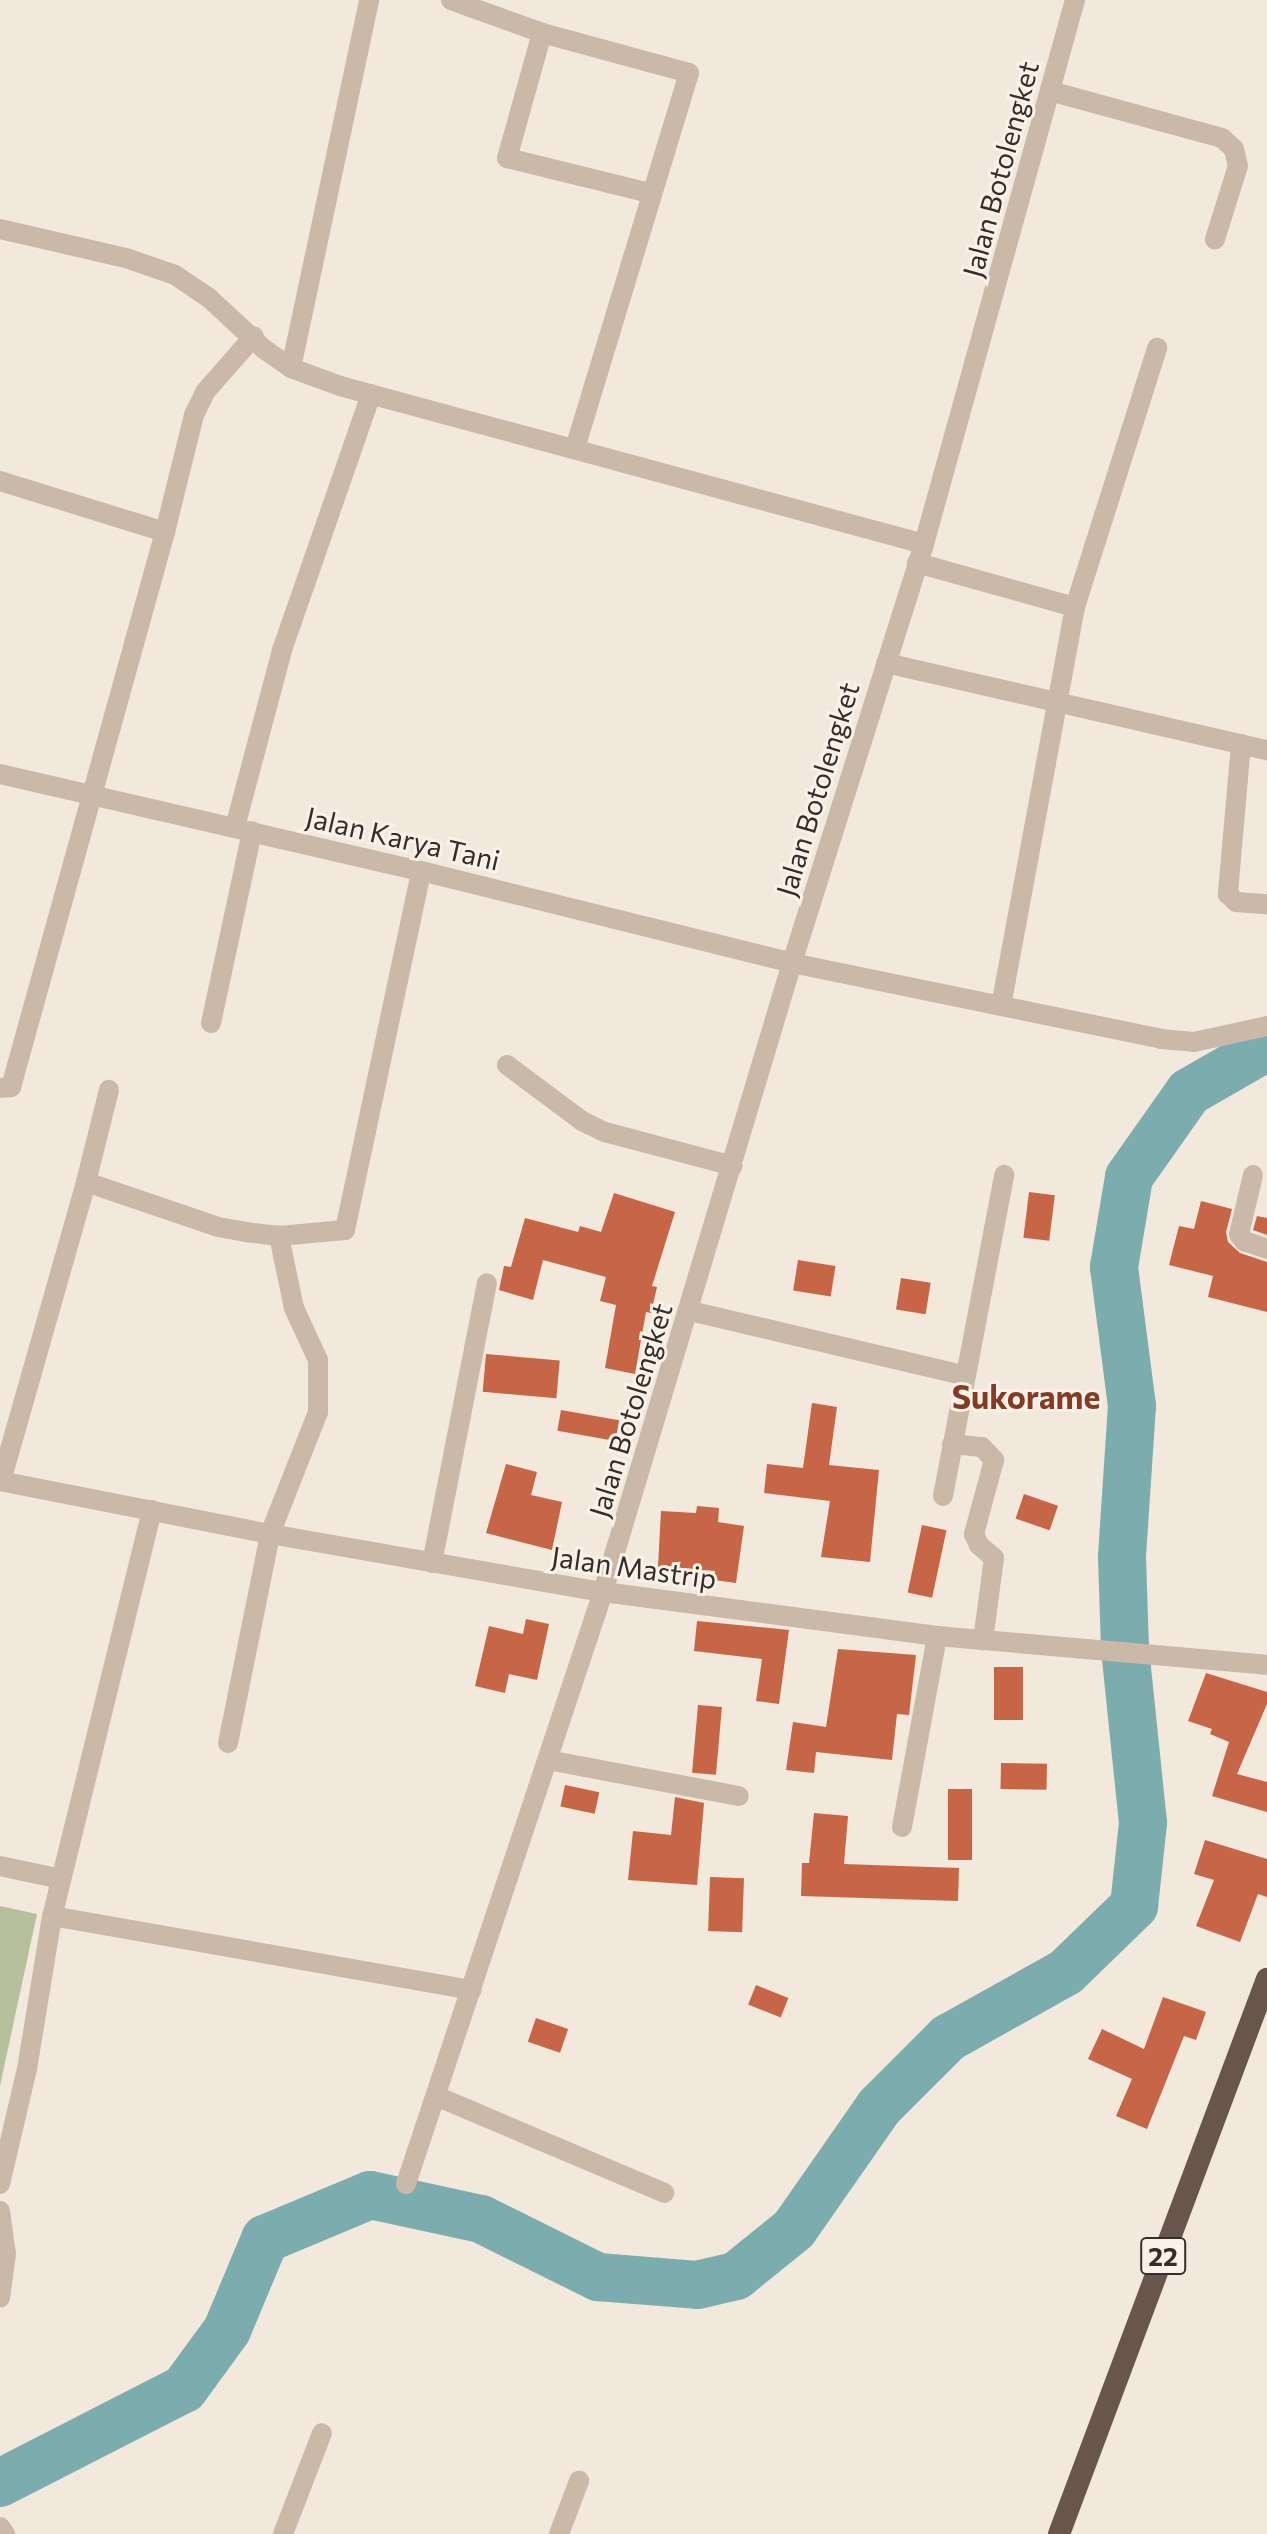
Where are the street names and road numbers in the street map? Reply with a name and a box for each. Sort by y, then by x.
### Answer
street label: Jalan Botolengket [955,57,1045,281]
street label: Jalan Botolengket [768,678,866,900]
street label: Jalan Karya Tani [303,799,503,877]
street label: Jalan Botolengket [581,1299,679,1521]
street label: Jalan Mastrip [549,1539,719,1595]
road number: 22 [1139,2234,1187,2278]

